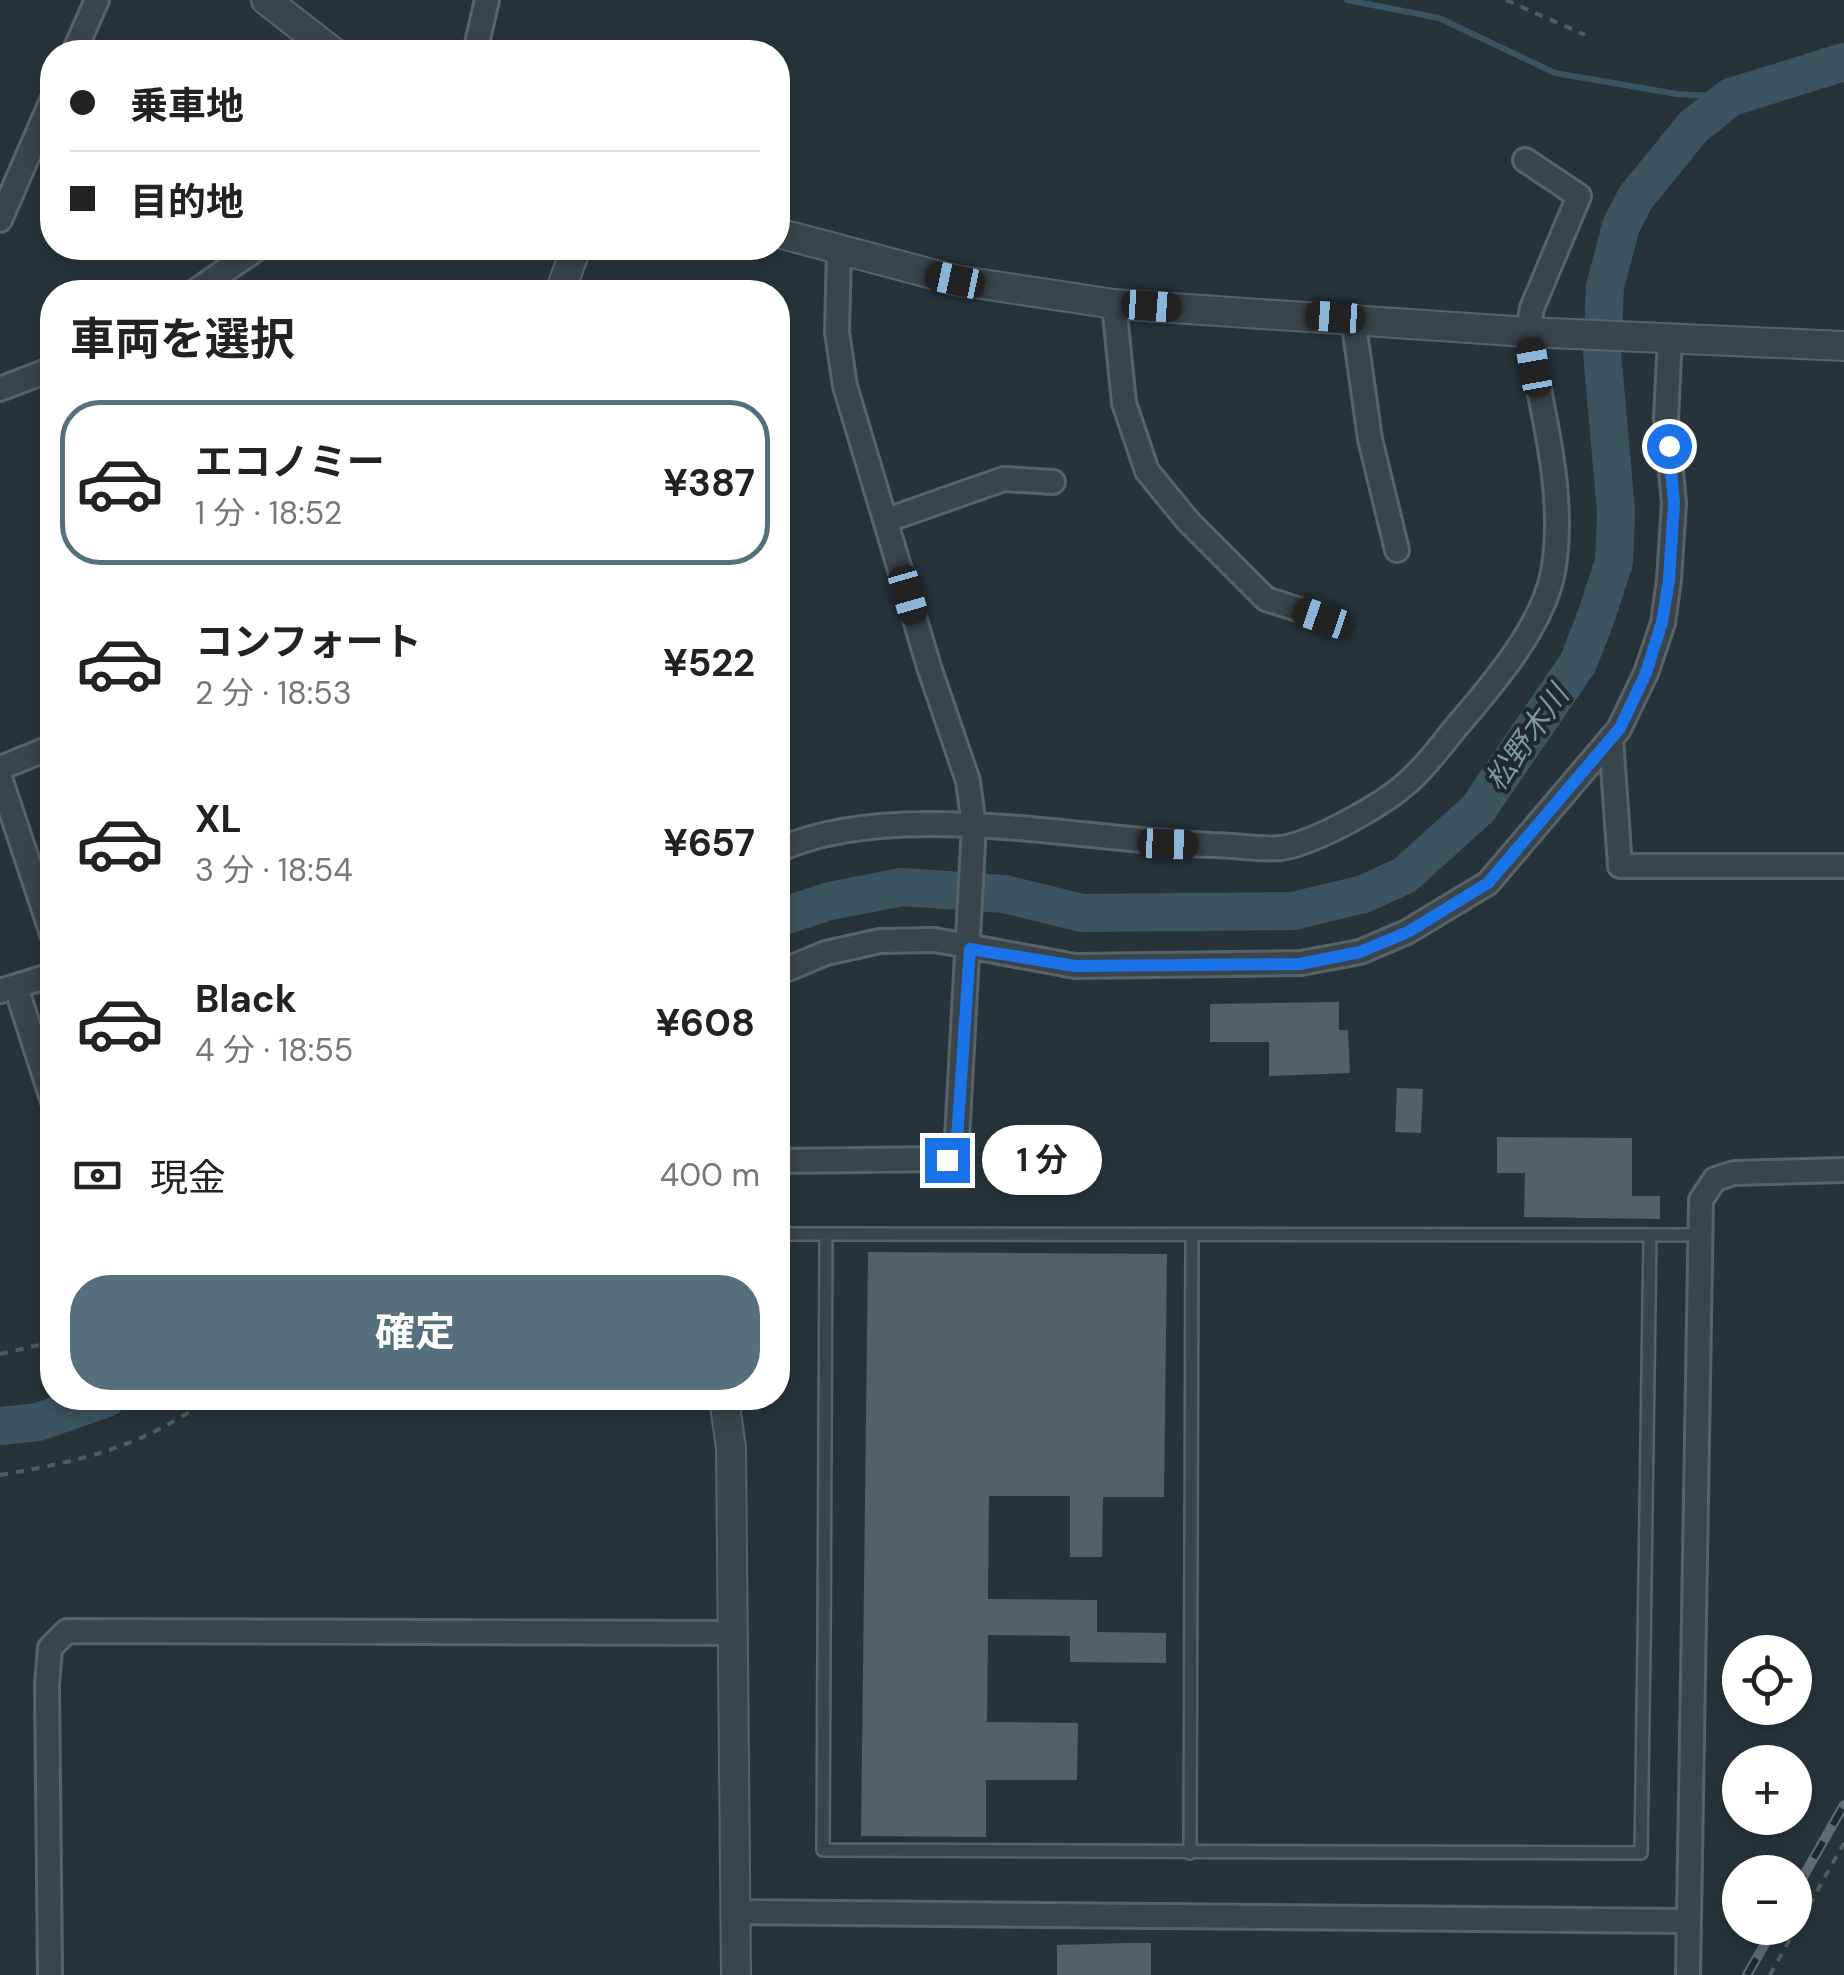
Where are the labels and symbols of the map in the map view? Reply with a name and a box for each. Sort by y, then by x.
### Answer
car [923,259,987,301]
car [1120,289,1182,323]
car [1304,300,1366,334]
car [1514,335,1554,399]
route start [1647,424,1692,469]
car [885,562,931,628]
car [1289,594,1355,642]
water label: 松野木川 [1476,675,1579,798]
car [1137,828,1199,860]
callout: 1 分 [982,1125,1102,1195]
route end [925,1138,970,1183]

